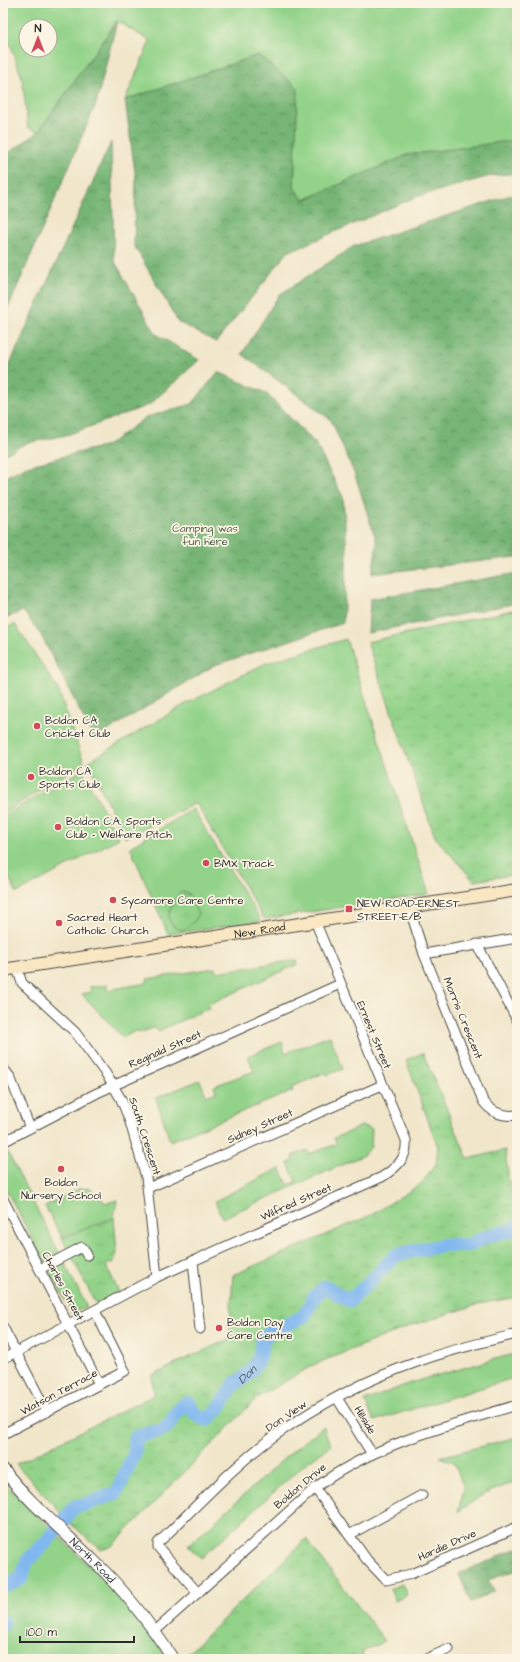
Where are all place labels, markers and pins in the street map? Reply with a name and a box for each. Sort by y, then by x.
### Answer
place label: Boldon CA Cricket Club [45,713,110,741]
marker: Boldon CA Cricket Club [32,721,42,731]
place label: Boldon CA Sports Club [39,764,100,792]
marker: Boldon CA Sports Club [26,772,36,782]
place label: Boldon C.A. Sports Club - Welfare Pitch [66,814,172,842]
marker: Boldon C.A. Sports Club - Welfare Pitch [53,822,63,832]
place label: BMX Track [214,856,274,871]
marker: BMX Track [201,858,211,868]
place label: Sycamore Care Centre [121,893,243,909]
marker: Sycamore Care Centre [108,895,118,905]
place label: NEW ROAD-ERNEST STREET-E/B [357,896,460,924]
marker: NEW ROAD-ERNEST STREET-E/B [344,904,354,914]
place label: Sacred Heart Catholic Church [67,910,149,938]
marker: Sacred Heart Catholic Church [54,918,64,928]
marker: Boldon Nursery School [56,1164,66,1174]
place label: Boldon Nursery School [21,1175,101,1204]
place label: Boldon Day Care Centre [227,1315,293,1343]
marker: Boldon Day Care Centre [214,1323,224,1333]

